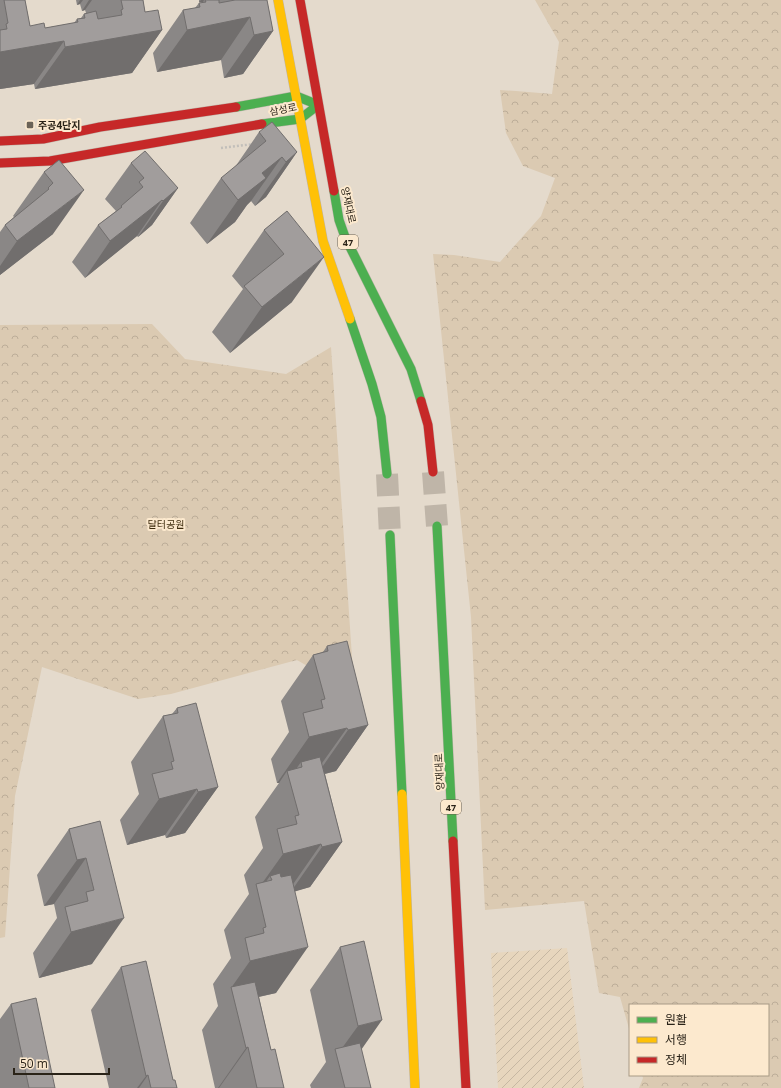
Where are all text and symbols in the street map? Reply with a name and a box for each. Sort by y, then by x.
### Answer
street label: 삼성로 [268,99,298,119]
place label: 주공4단지 [38,118,81,132]
marker: 주공4단지 [25,120,35,130]
street label: 양재대로 [338,186,360,224]
road number: 47 [338,235,358,249]
park label: 달터공원 [148,517,184,531]
street label: 양재대로 [431,753,447,791]
road number: 47 [441,800,461,814]
legend [629,1004,769,1076]
text: 원활 [665,1011,687,1028]
text: 서행 [665,1031,687,1048]
scale bar [14,1050,109,1076]
text: 정체 [665,1051,687,1068]
text: 50 m [20,1055,48,1072]

